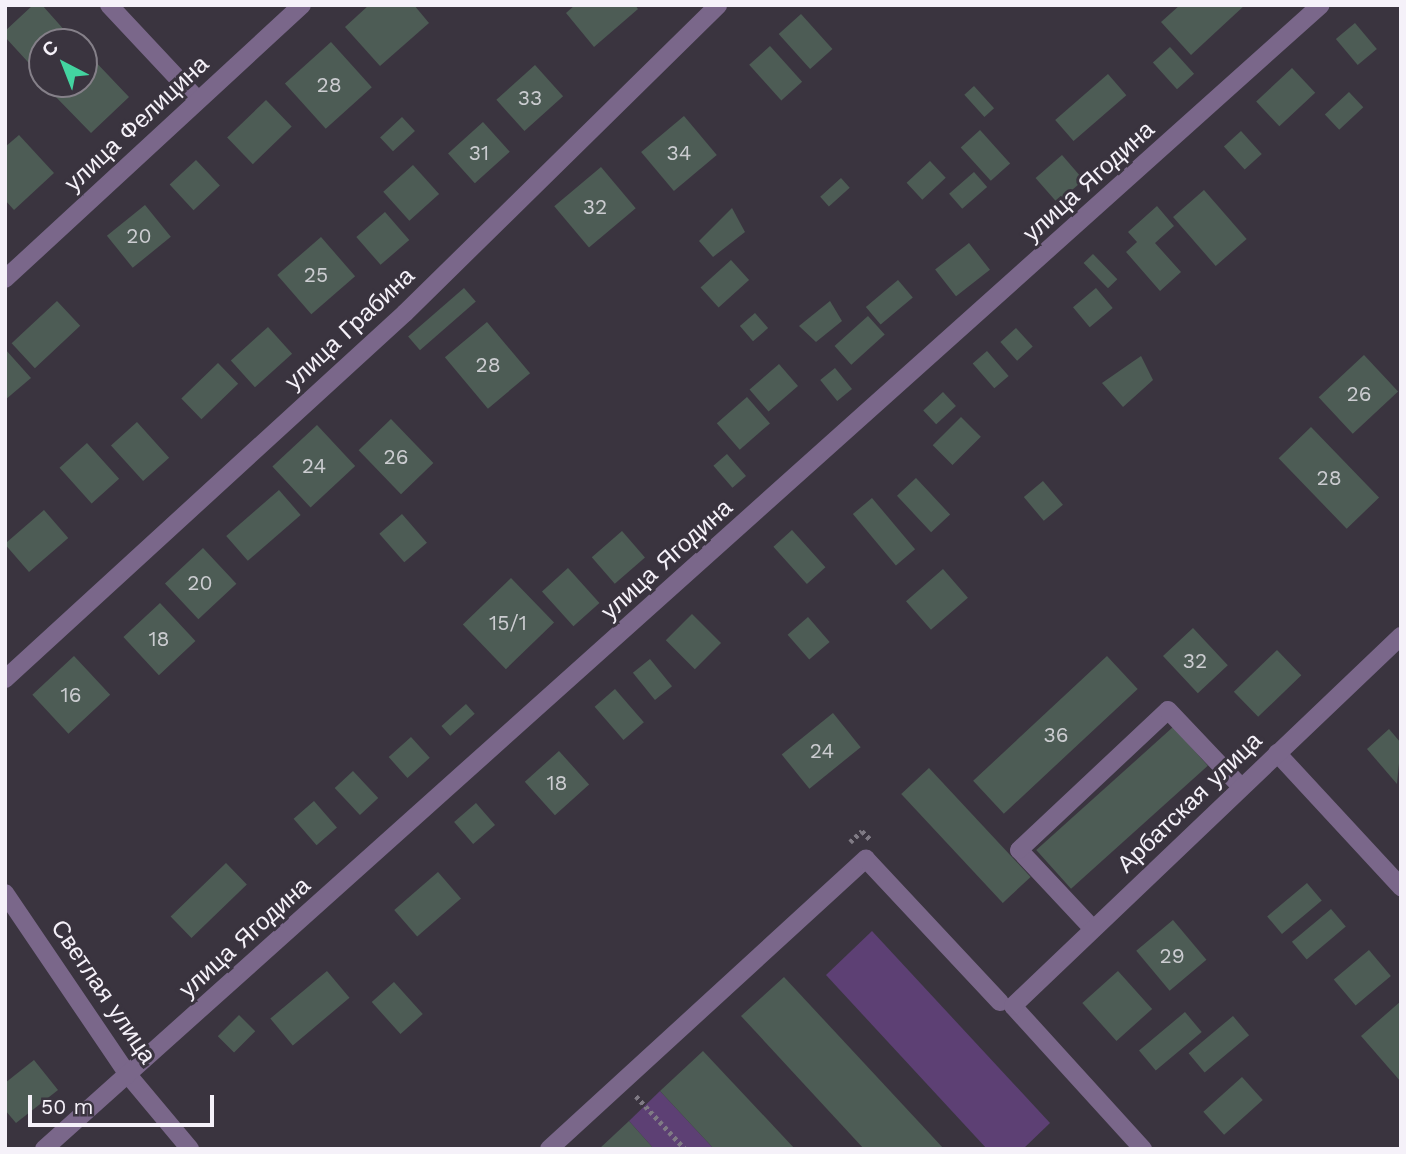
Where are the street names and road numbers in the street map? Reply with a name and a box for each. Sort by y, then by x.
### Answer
street label: улица Фелицина [59,50,215,198]
street label: улица Ягодина [1017,116,1161,248]
street label: улица Грабина [279,262,421,396]
street label: улица Ягодина [595,494,739,626]
street label: Арбатская улица [1112,727,1268,879]
street label: улица Ягодина [173,872,317,1004]
street label: Светлая улица [44,915,162,1069]

